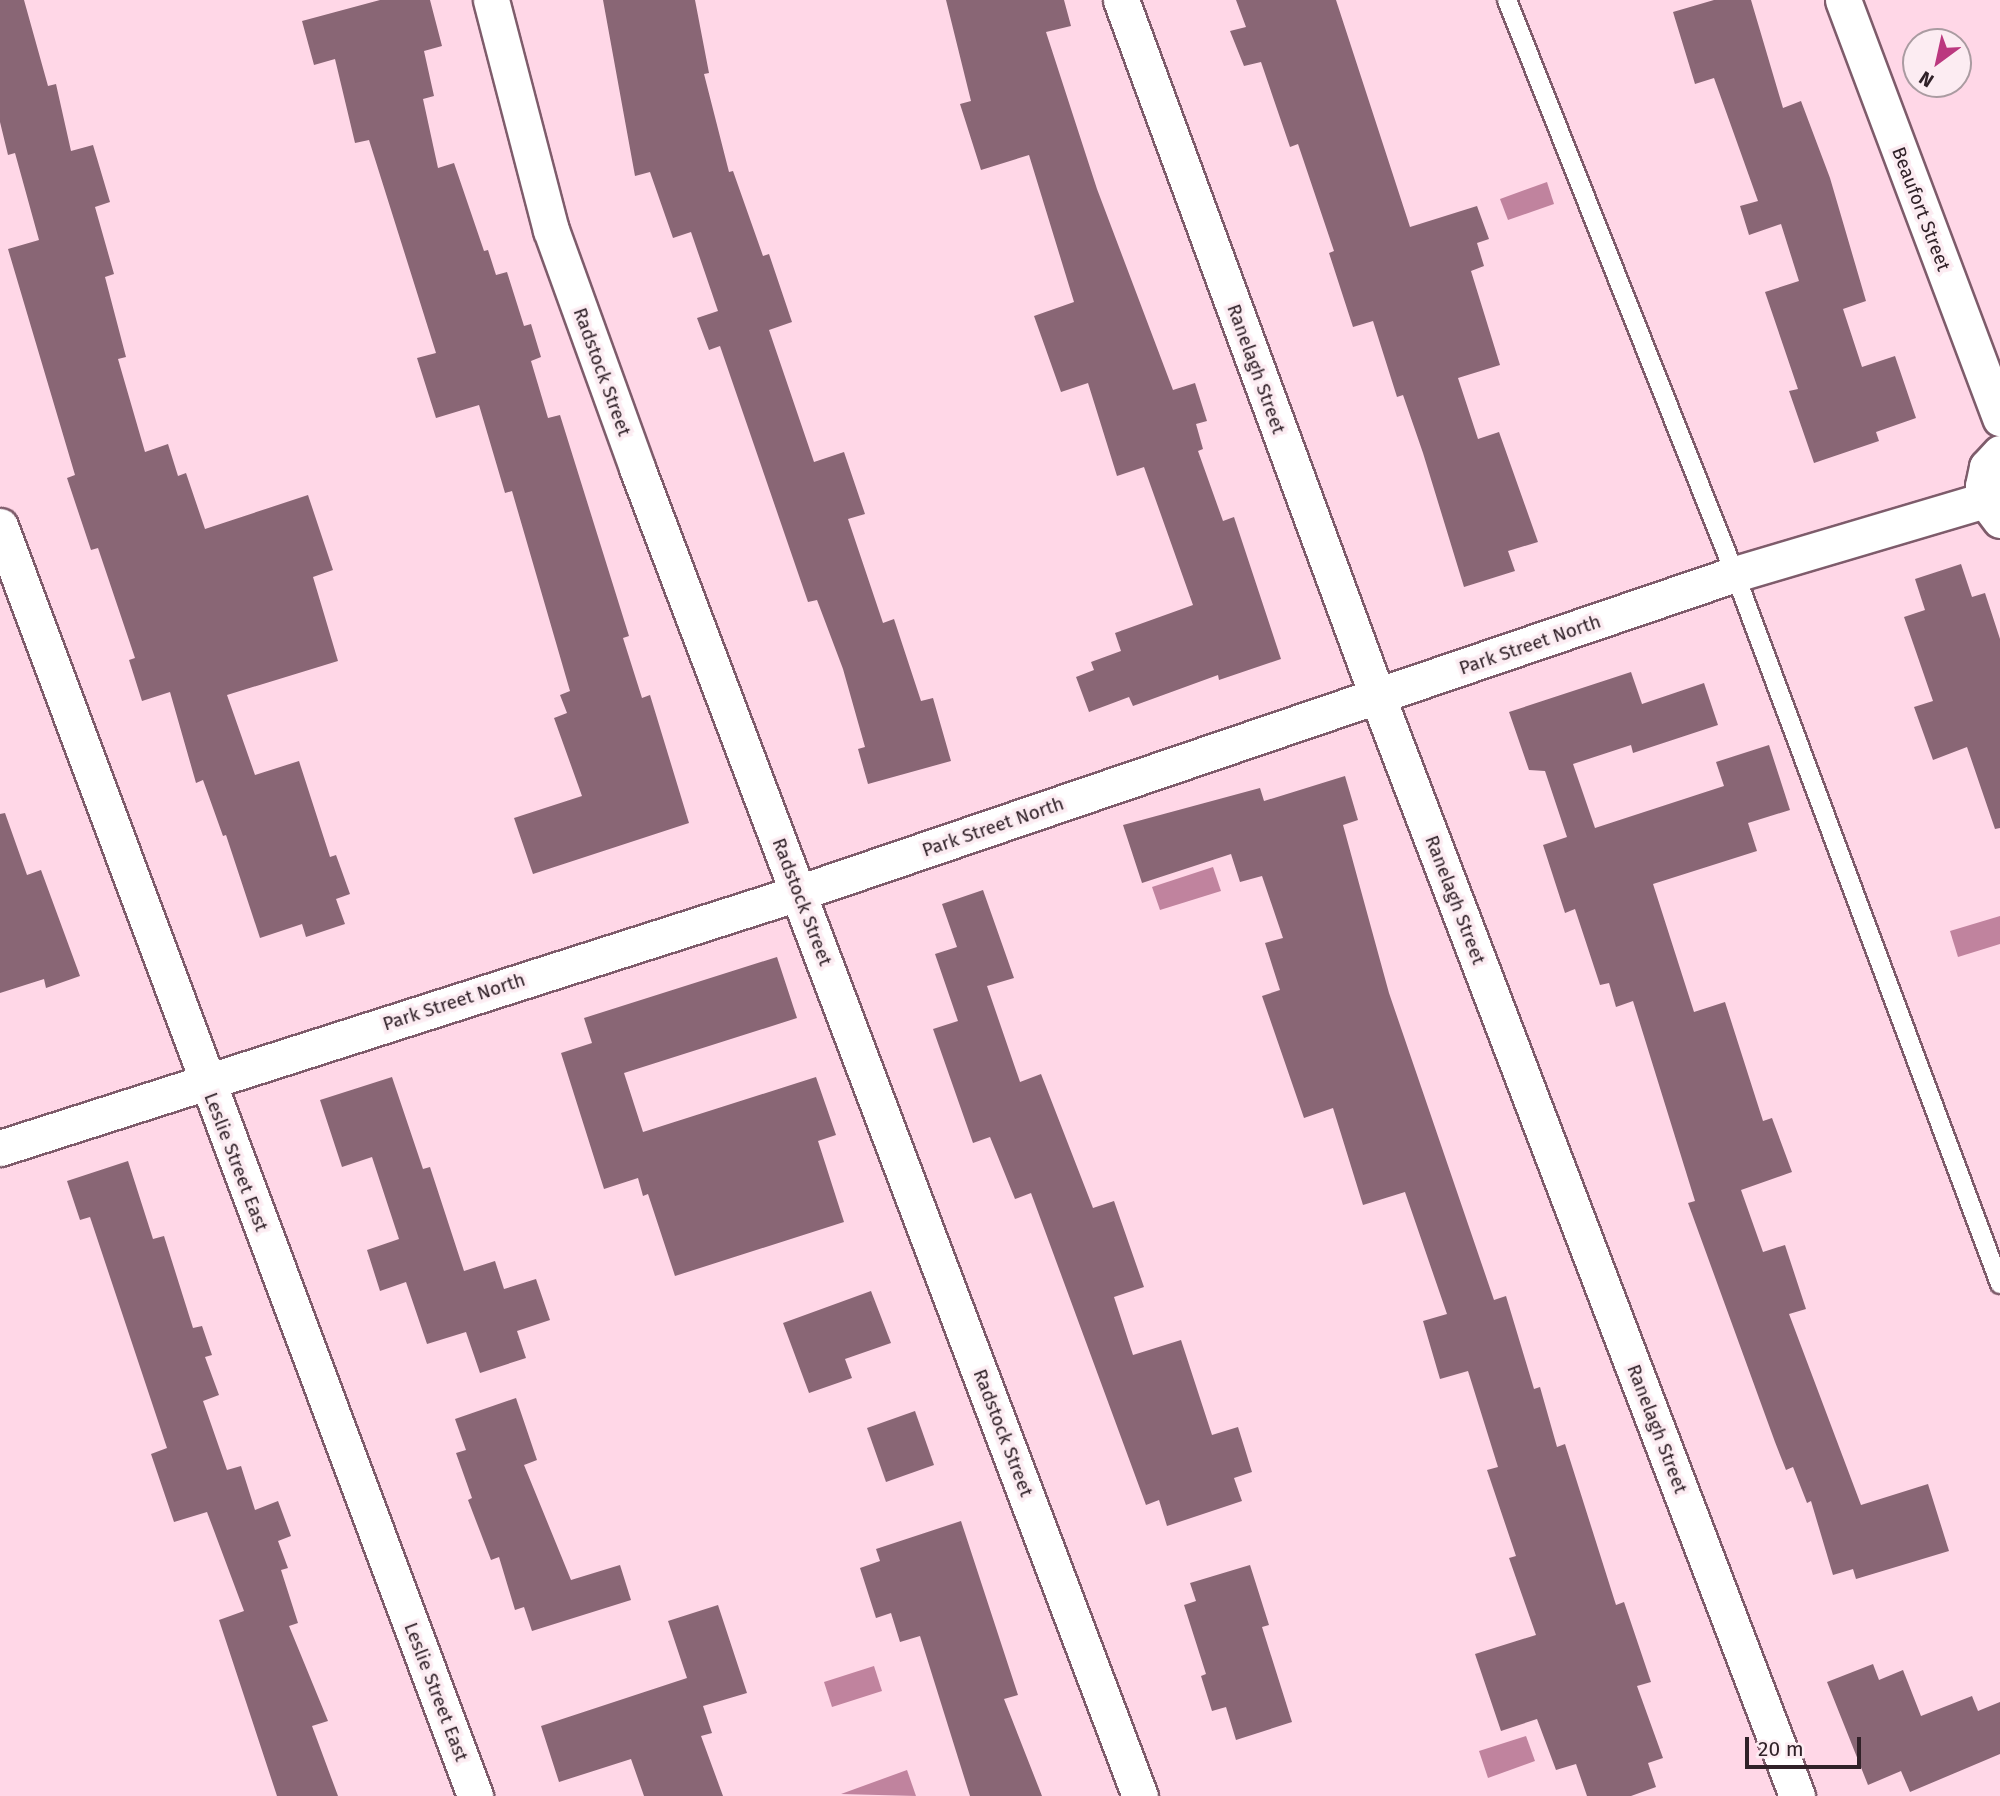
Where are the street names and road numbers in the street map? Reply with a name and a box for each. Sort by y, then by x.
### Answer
street label: Beaufort Street [1887,144,1955,274]
street label: Ranelagh Street [1222,301,1290,437]
street label: Radstock Street [568,305,636,439]
street label: Park Street North [1456,610,1604,680]
street label: Park Street North [919,792,1067,862]
street label: Ranelagh Street [1420,832,1490,968]
street label: Radstock Street [767,835,837,969]
street label: Park Street North [380,968,528,1036]
street label: Leslie Street East [199,1089,273,1235]
street label: Ranelagh Street [1622,1361,1692,1497]
street label: Radstock Street [968,1366,1038,1500]
street label: Leslie Street East [399,1619,473,1765]

